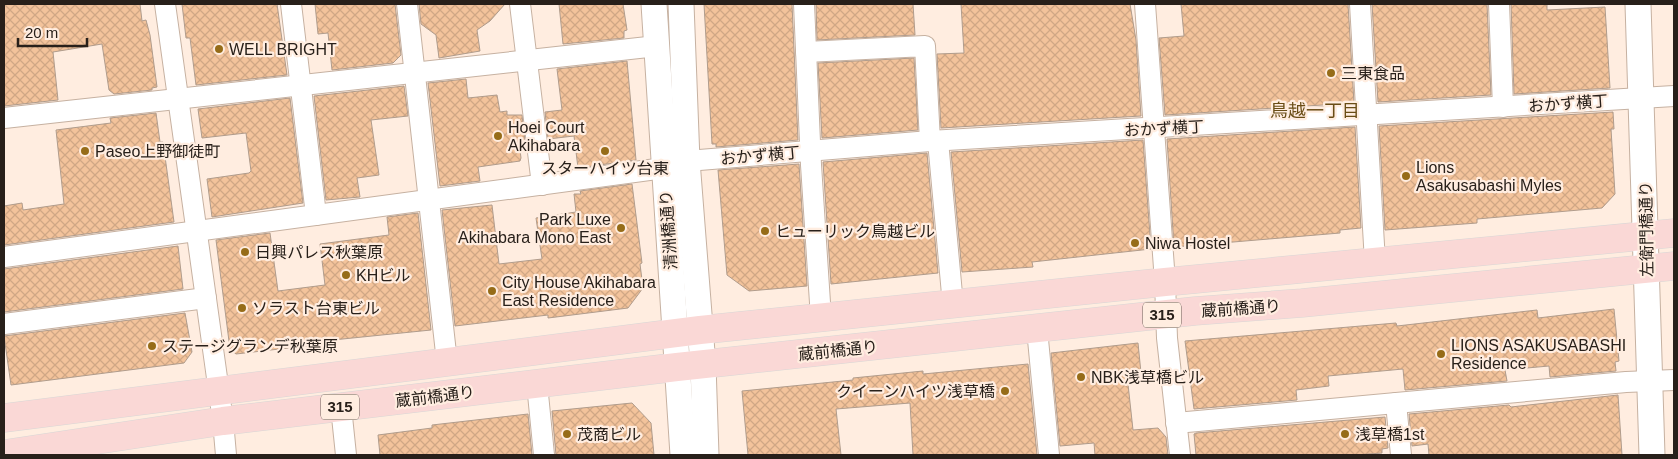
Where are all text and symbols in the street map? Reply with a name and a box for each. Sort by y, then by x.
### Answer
scale bar [18,15,86,47]
text: 20 m [25,24,58,41]
place label: WELL BRIGHT [229,41,337,58]
marker: WELL BRIGHT [213,43,225,55]
place label: 三東食品 [1341,65,1405,82]
marker: 三東食品 [1325,67,1337,79]
street label: おかず横丁 [1528,92,1609,115]
district label: 鳥越一丁目 [1270,101,1360,121]
street label: おかず横丁 [1124,118,1204,139]
place label: Hoei Court Akihabara [508,119,585,154]
marker: Hoei Court Akihabara [492,130,504,142]
place label: Paseo上野御徒町 [95,143,220,160]
street label: おかず横丁 [719,144,801,167]
marker: Paseo上野御徒町 [79,145,91,157]
marker: スターハイツ台東 [599,145,611,157]
place label: Lions Asakusabashi Myles [1416,159,1562,194]
place label: スターハイツ台東 [541,160,669,177]
marker: Lions Asakusabashi Myles [1400,170,1412,182]
street label: 左衛門橋通り [1637,181,1656,277]
street label: 清洲橋通り [657,189,680,270]
place label: Park Luxe Akihabara Mono East [458,211,612,246]
marker: Park Luxe Akihabara Mono East [615,222,627,234]
place label: ヒューリック鳥越ビル [775,223,935,240]
marker: ヒューリック鳥越ビル [759,225,771,237]
place label: Niwa Hostel [1145,235,1230,252]
marker: Niwa Hostel [1129,237,1141,249]
place label: 日興パレス秋葉原 [255,244,383,261]
marker: 日興パレス秋葉原 [239,246,251,258]
place label: KHビル [356,267,410,284]
marker: KHビル [340,269,352,281]
place label: City House Akihabara East Residence [502,274,656,309]
marker: City House Akihabara East Residence [486,285,498,297]
street label: 蔵前橋通り [1201,297,1282,320]
place label: ソラスト台東ビル [252,300,380,317]
marker: ソラスト台東ビル [236,302,248,314]
road number: 315 [1143,302,1181,328]
place label: LIONS ASAKUSABASHI Residence [1451,337,1626,372]
place label: ステージグランデ秋葉原 [162,338,338,355]
street label: 蔵前橋通り [797,338,879,363]
marker: ステージグランデ秋葉原 [146,340,158,352]
marker: LIONS ASAKUSABASHI Residence [1435,348,1447,360]
place label: NBK浅草橋ビル [1091,369,1204,386]
marker: NBK浅草橋ビル [1075,371,1087,383]
street label: 蔵前橋通り [394,383,476,410]
place label: クイーンハイツ浅草橋 [836,383,995,400]
marker: クイーンハイツ浅草橋 [999,385,1011,397]
road number: 315 [321,394,359,420]
place label: 茂商ビル [577,426,641,443]
place label: 浅草橋1st [1355,426,1425,443]
marker: 茂商ビル [561,428,573,440]
marker: 浅草橋1st [1339,428,1351,440]

